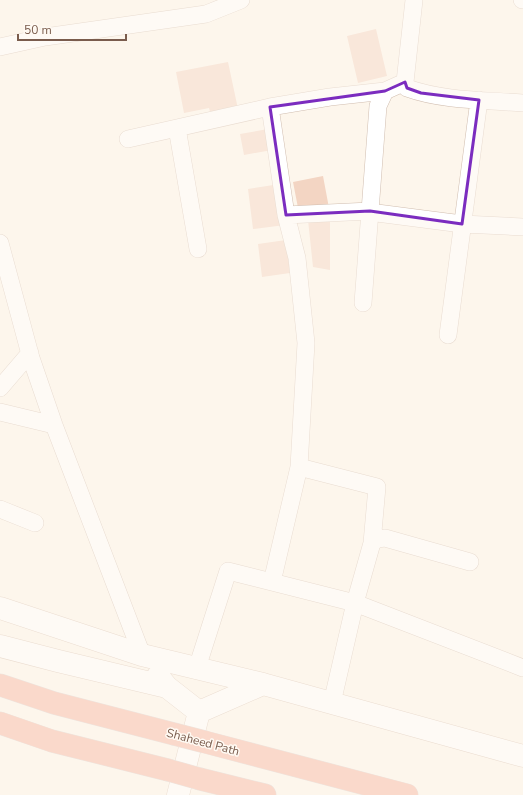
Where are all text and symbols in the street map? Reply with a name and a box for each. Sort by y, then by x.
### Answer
scale bar [18,16,126,42]
text: 50 m [24,22,52,38]
street label: Shaheed Path [165,725,241,759]

